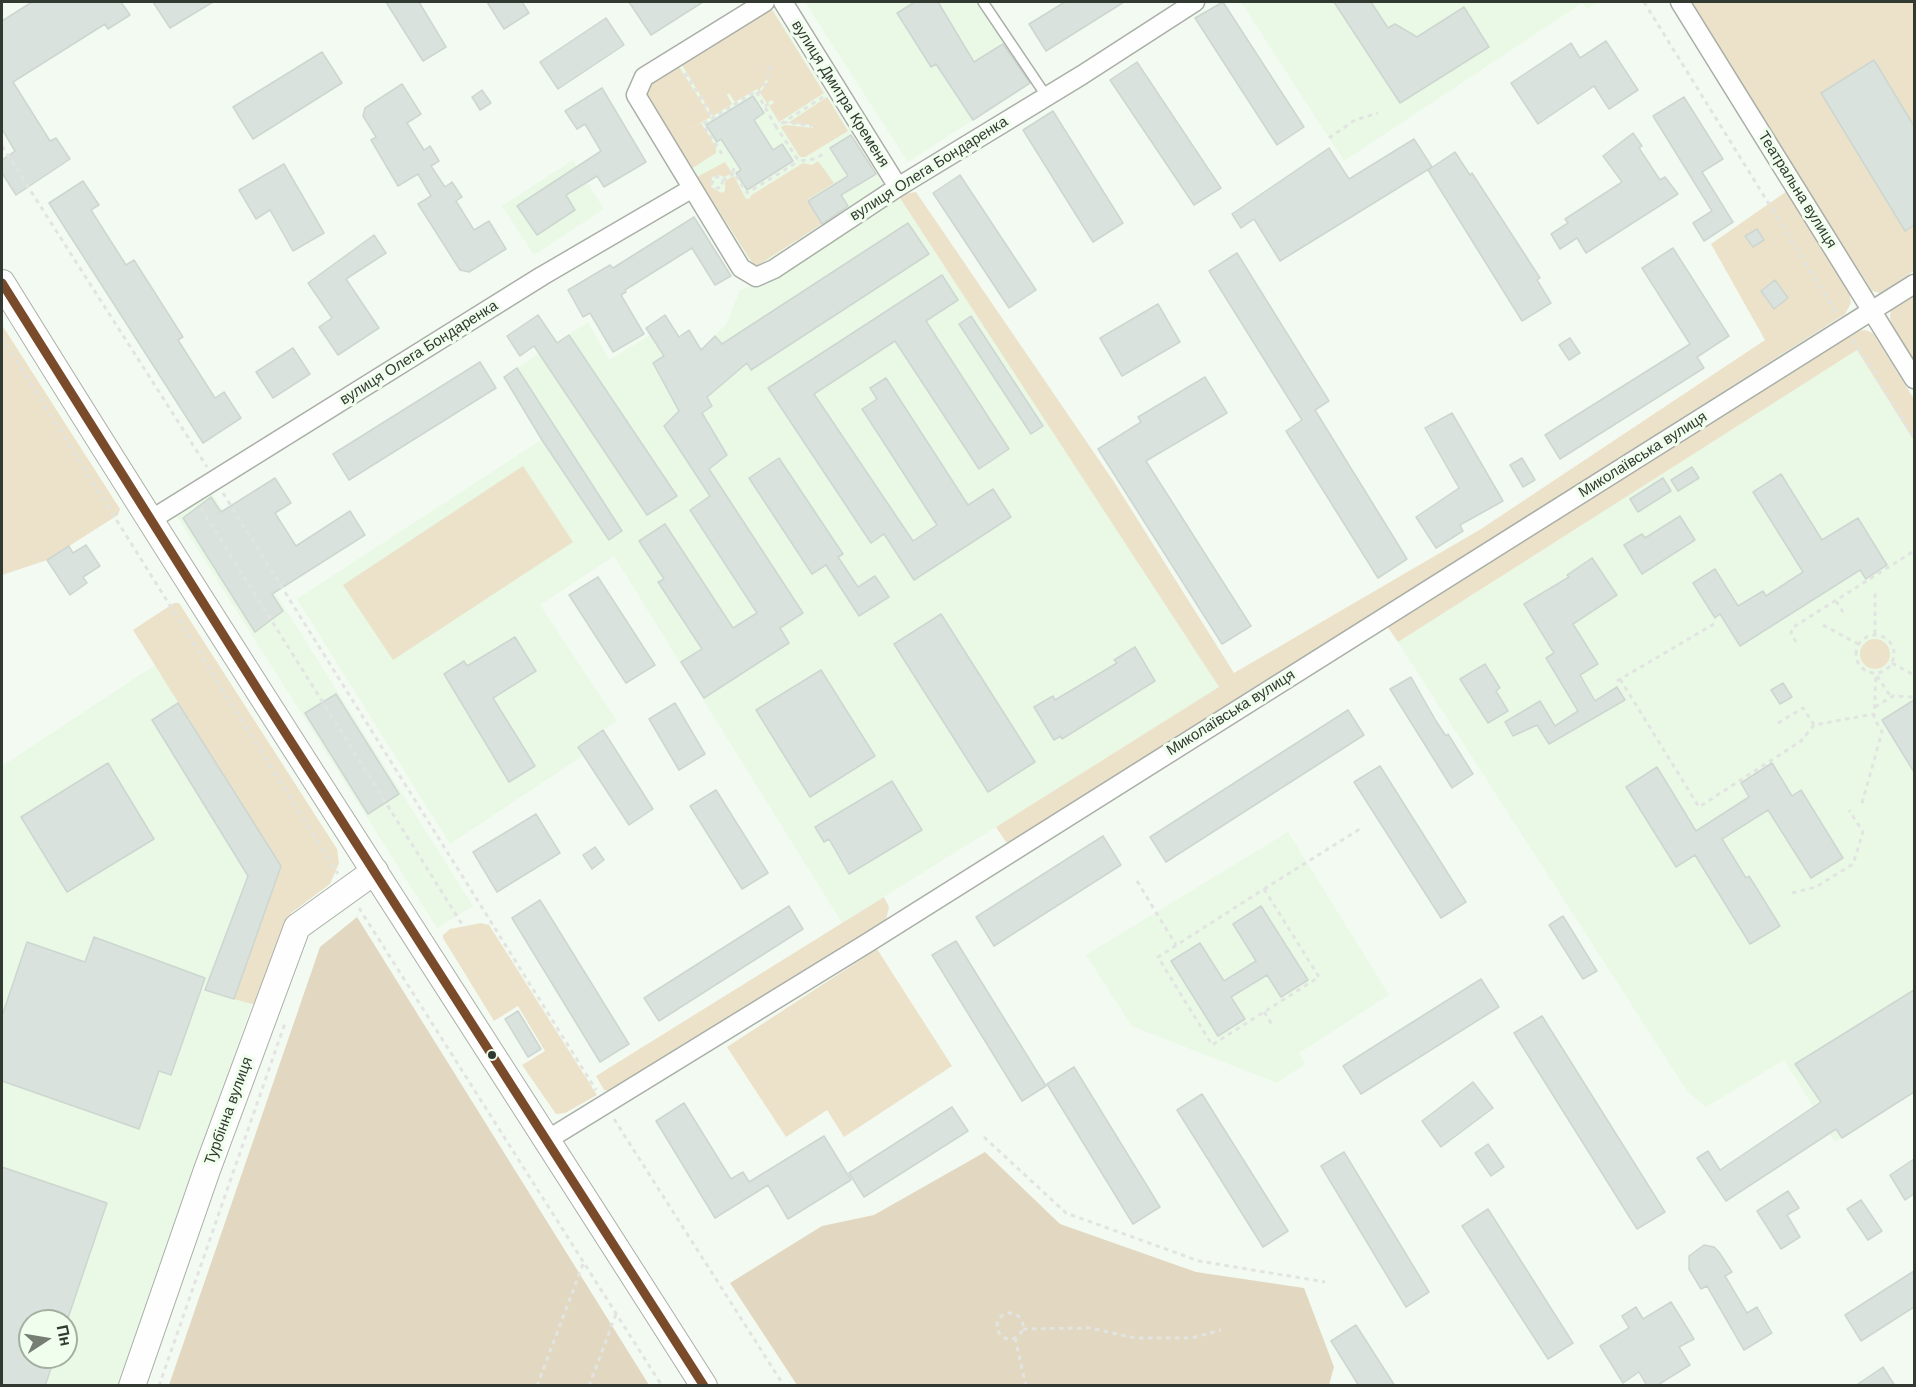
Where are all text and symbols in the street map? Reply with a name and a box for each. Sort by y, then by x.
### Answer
street label: вулиця Дмитра Кременя [787,17,893,171]
street label: вулиця Олега Бондаренка [847,113,1011,225]
street label: Театральна вулиця [1754,128,1840,252]
street label: вулиця Олега Бондаренка [337,297,501,409]
street label: Миколаївська вулиця [1575,408,1711,502]
street label: Миколаївська вулиця [1163,666,1299,760]
unlabelled marker [486,1049,498,1061]
street label: Турбінна вулиця [201,1055,257,1167]
north arrow [18,1309,78,1369]
text: Пн [54,1323,75,1348]

